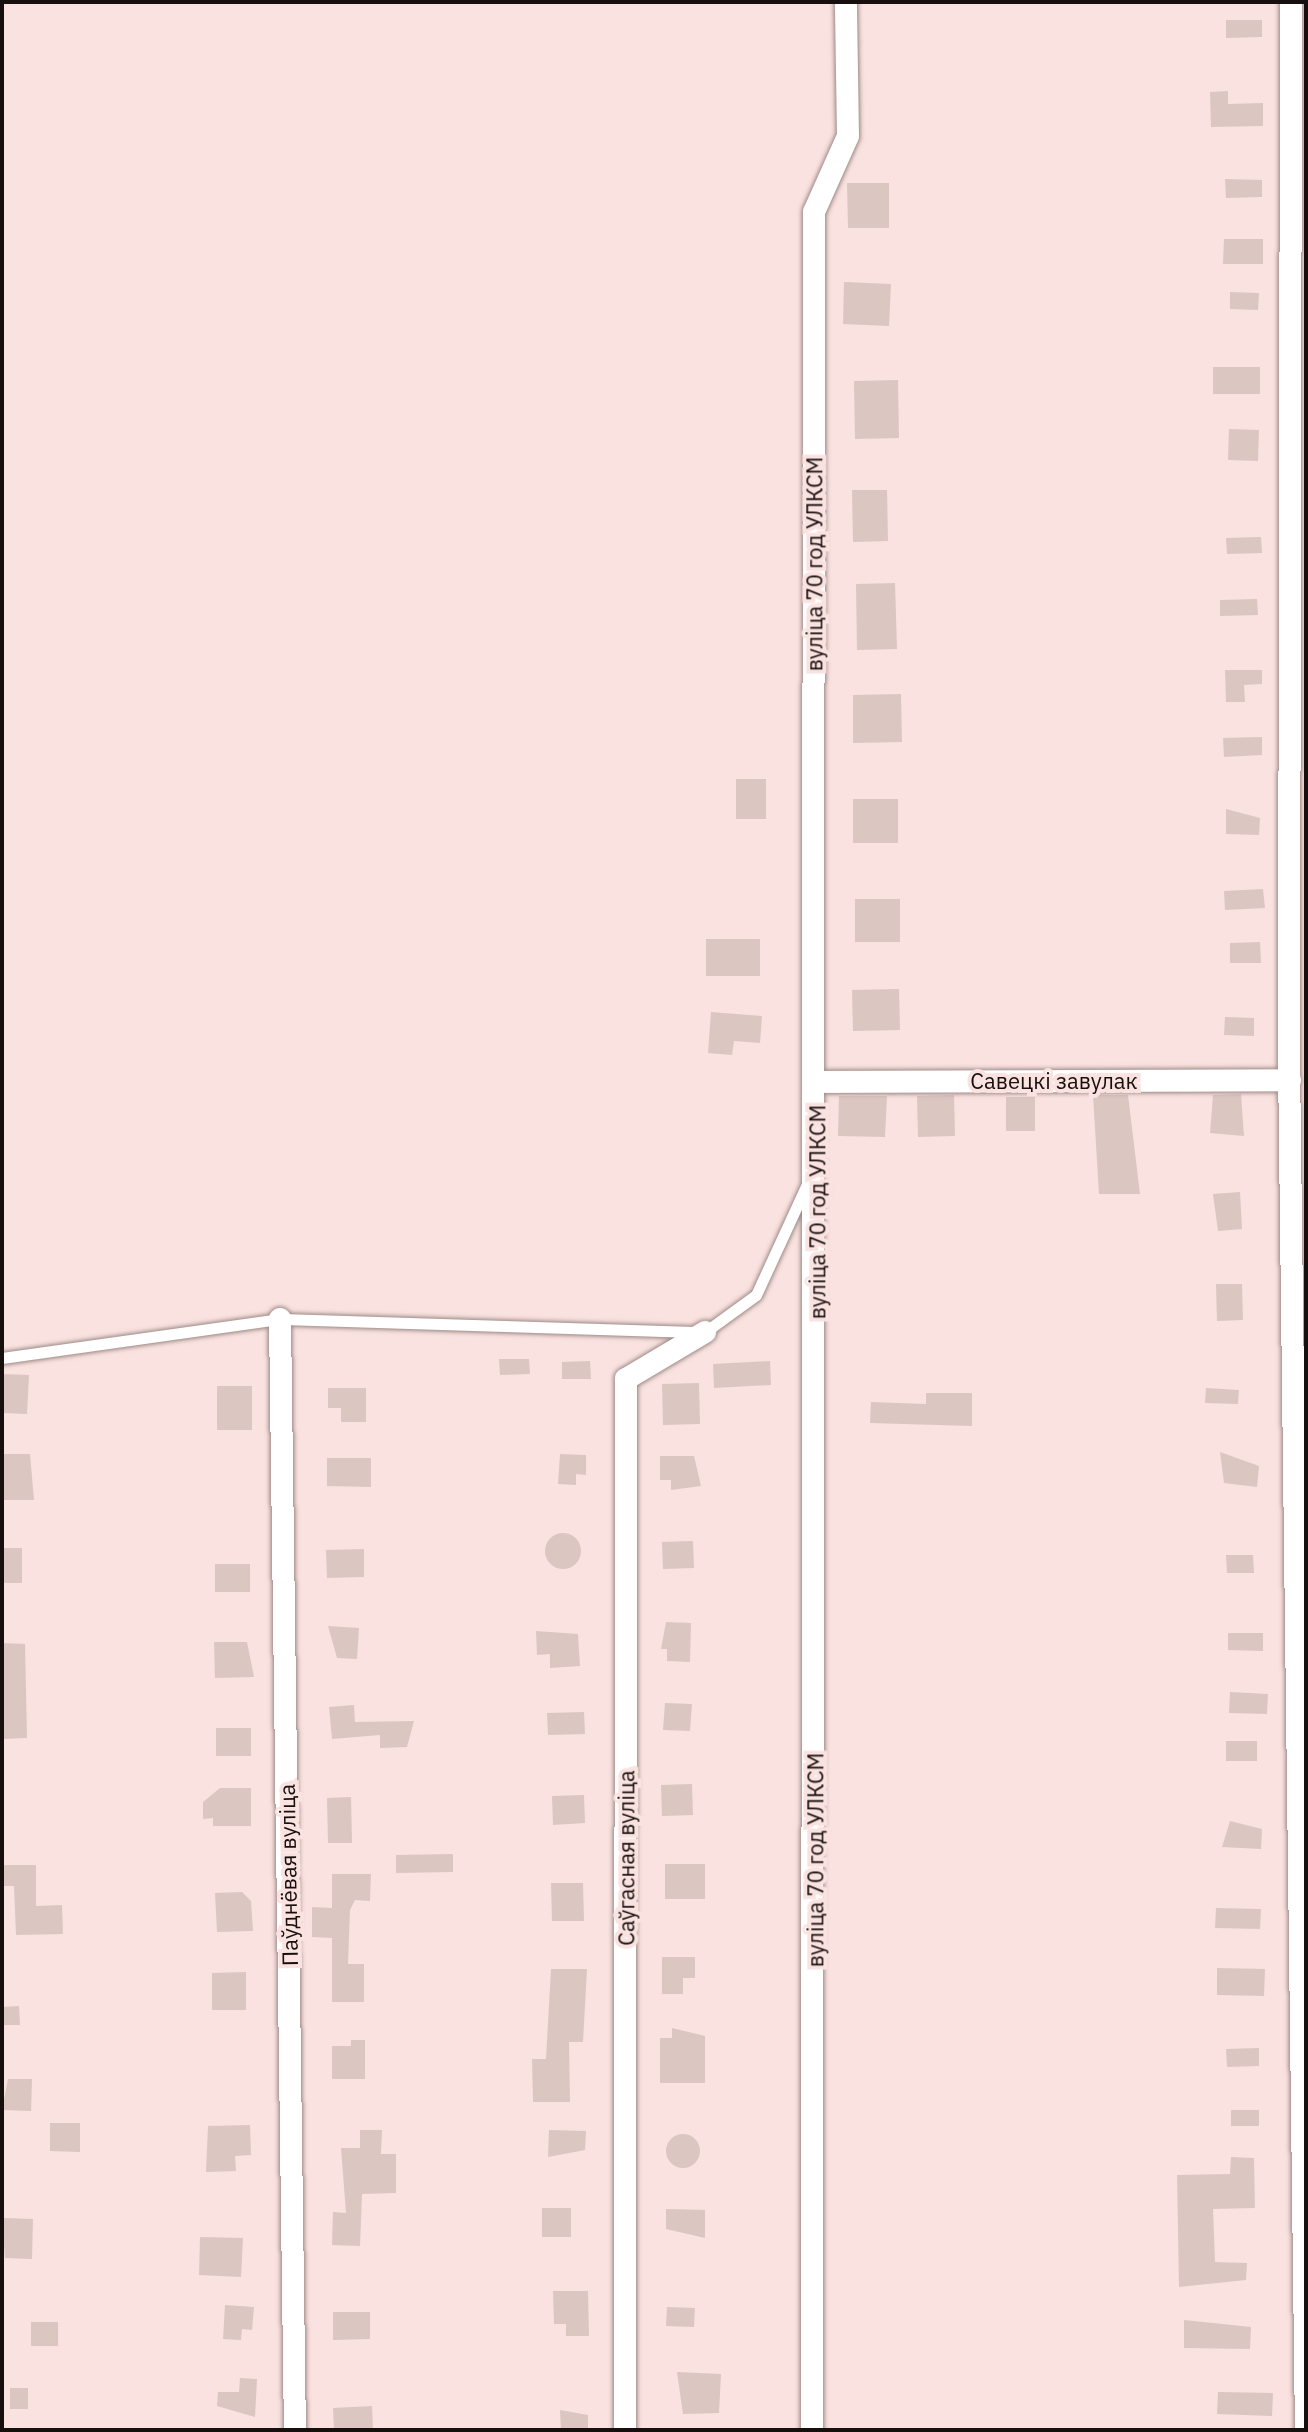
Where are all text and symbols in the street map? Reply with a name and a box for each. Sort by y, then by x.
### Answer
street label: вуліца 70 год УЛКСМ [801,457,827,671]
street label: Савецкі завулак [970,1068,1138,1094]
street label: вуліца 70 год УЛКСМ [804,1105,830,1319]
street label: вуліца 70 год УЛКСМ [802,1753,828,1967]
street label: Саўгасная вуліца [613,1770,639,1946]
street label: Паўднёвая вуліца [273,1784,303,1966]

